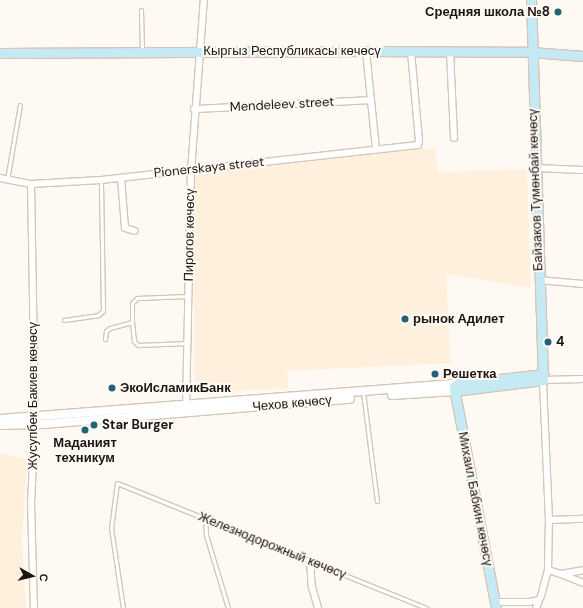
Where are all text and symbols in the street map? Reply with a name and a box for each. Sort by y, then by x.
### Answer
place label: Средняя школа №8 [425,4,550,20]
marker: Средняя школа №8 [553,7,563,17]
street label: Кыргыз Республикасы көчөсү [203,43,381,59]
street label: Mendeleev street [229,94,335,116]
street label: Байзаков Түмөнбай көчөсү [525,109,547,271]
street label: Pionerskaya street [153,154,265,182]
street label: Пирогов көчөсү [181,188,199,282]
place label: рынок Адилет [413,311,505,327]
marker: рынок Адилет [400,314,410,324]
street label: Жусупбек Бакиев көчөсү [25,322,41,470]
place label: 4 [556,334,564,350]
marker: 4 [543,337,553,347]
place label: Решетка [443,366,497,382]
marker: Решетка [430,369,440,379]
place label: ЭкоИсламикБанк [120,380,231,396]
marker: ЭкоИсламикБанк [107,383,117,393]
street label: Чехов көчөсү [252,393,332,415]
place label: Star Burger [102,417,174,433]
marker: Star Burger [89,420,99,430]
marker: Маданият техникум [80,425,90,435]
street label: Михаил Бабкин көчөсү [454,430,496,568]
place label: Маданият техникум [53,436,117,467]
street label: Железнодорожный көчөсү [196,509,348,583]
north arrow [12,556,52,596]
text: С [36,573,51,583]

